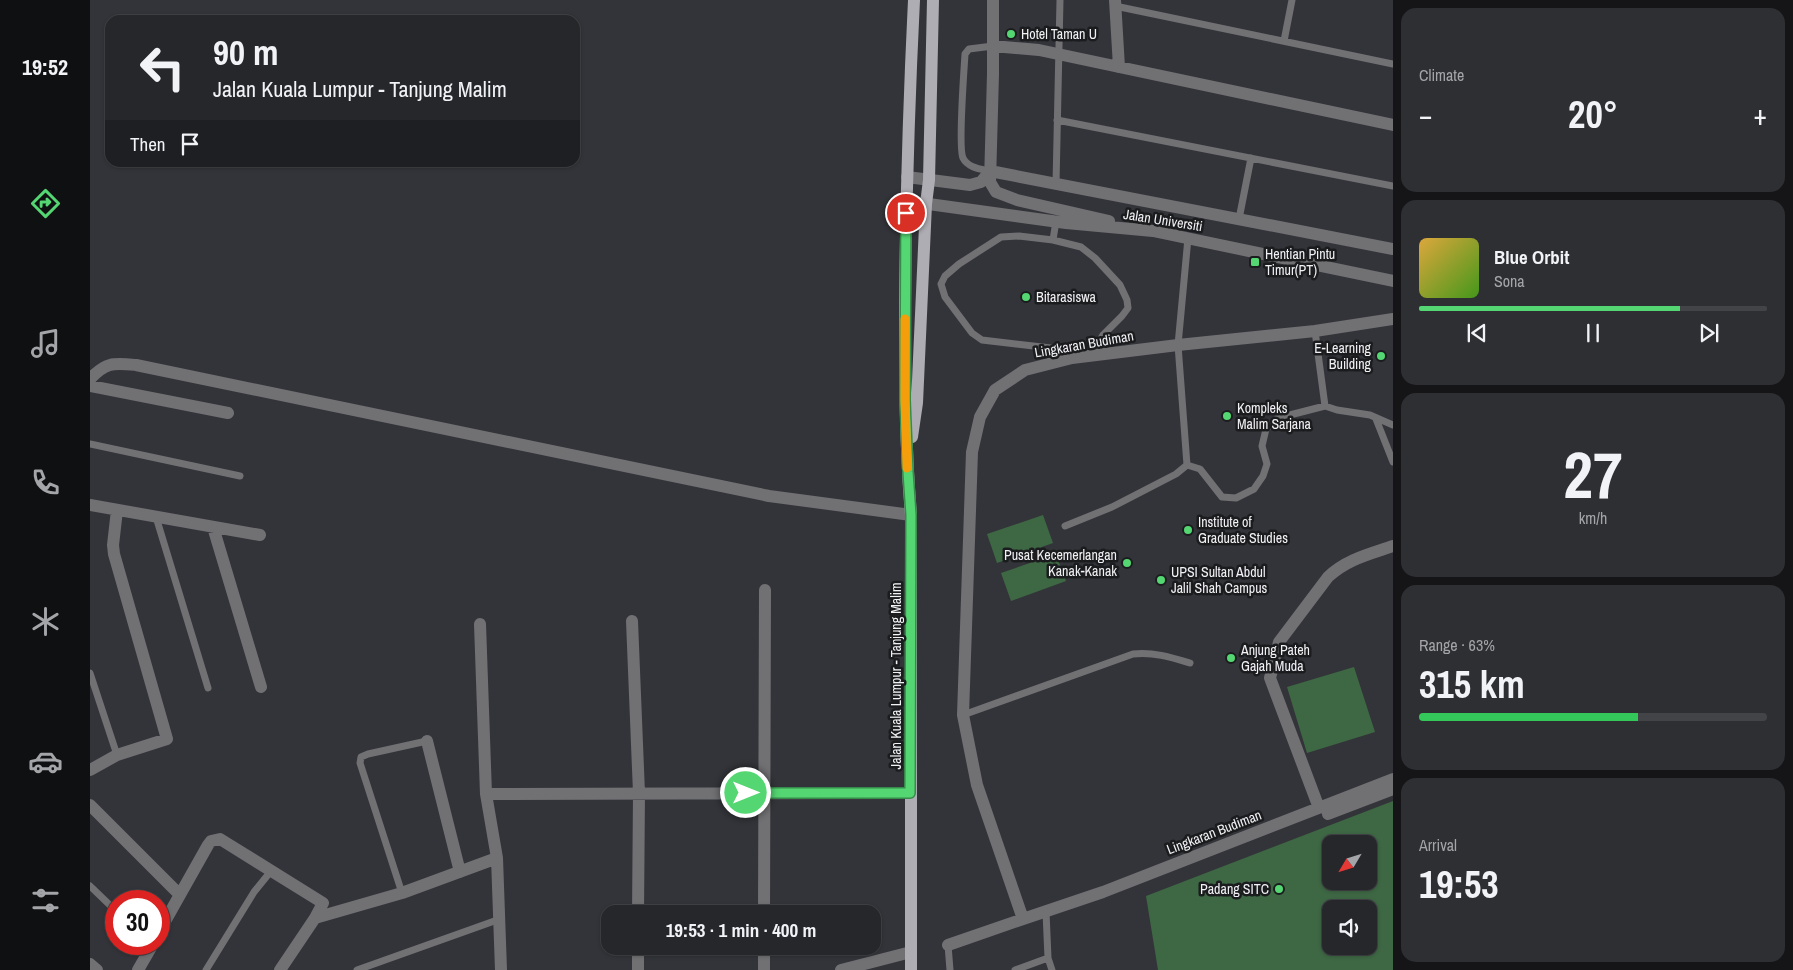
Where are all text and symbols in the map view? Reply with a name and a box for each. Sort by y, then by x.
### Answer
place label: Hotel Taman U [1021,25,1097,43]
marker: Hotel Taman U [1005,28,1017,40]
text: 90 m [213,29,278,76]
icon: left [130,35,195,100]
text: 19:52 [22,52,68,82]
text: Climate [1419,64,1464,86]
text: Jalan Kuala Lumpur - Tanjung Malim [213,74,507,104]
text: 20° [1568,89,1618,140]
text: − [1419,96,1432,134]
text: + [1754,96,1767,134]
icon: arrive [176,130,204,158]
text: Then [130,131,166,157]
icon: directions [28,186,63,221]
pin [885,192,927,234]
icon: arrive [892,199,920,227]
street label: Jalan Universiti [1122,205,1204,235]
text: Blue Orbit [1494,244,1569,270]
place label: Hentian Pintu Timur(PT) [1265,245,1335,279]
marker: Hentian Pintu Timur(PT) [1249,256,1261,268]
text: Sona [1494,270,1525,292]
place label: Bitarasiswa [1036,288,1097,306]
marker: Bitarasiswa [1020,291,1032,303]
icon: previous [1463,319,1491,347]
icon: pause [1579,319,1607,347]
icon: next [1695,319,1723,347]
icon: music [28,326,63,361]
street label: Lingkaran Budiman [1033,326,1135,362]
place label: E-Learning Building [1314,339,1372,373]
marker: E-Learning Building [1375,350,1387,362]
place label: Kompleks Malim Sarjana [1237,399,1312,433]
marker: Kompleks Malim Sarjana [1221,410,1233,422]
text: 27 [1563,431,1623,518]
icon: phone [28,465,63,500]
text: km/h [1579,507,1607,529]
place label: Institute of Graduate Studies [1198,513,1288,547]
marker: Institute of Graduate Studies [1182,524,1194,536]
place label: Pusat Kecemerlangan Kanak-Kanak [1004,546,1117,580]
marker: Pusat Kecemerlangan Kanak-Kanak [1121,557,1133,569]
place label: UPSI Sultan Abdul Jalil Shah Campus [1171,563,1268,597]
marker: UPSI Sultan Abdul Jalil Shah Campus [1155,574,1167,586]
street label: Jalan Kuala Lumpur - Tanjung Malim [887,583,905,769]
icon: climate [28,604,63,639]
text: Range · 63% [1419,634,1495,656]
place label: Anjung Pateh Gajah Muda [1240,641,1310,675]
marker: Anjung Pateh Gajah Muda [1225,652,1237,664]
text: 315 km [1419,659,1525,710]
icon: car [28,744,63,779]
position arrow [719,766,771,818]
street label: Lingkaran Budiman [1164,806,1264,858]
text: Arrival [1419,834,1457,856]
north arrow [1322,835,1378,890]
map controls [1322,835,1377,955]
text: 19:53 [1419,859,1499,910]
place label: Padang SITC [1200,880,1269,898]
icon: filters [28,883,63,918]
marker: Padang SITC [1273,883,1285,895]
speed limit sign: 30 [105,890,170,955]
button: sound [1322,900,1377,955]
text: 19:53 · 1 min · 400 m [666,917,816,943]

